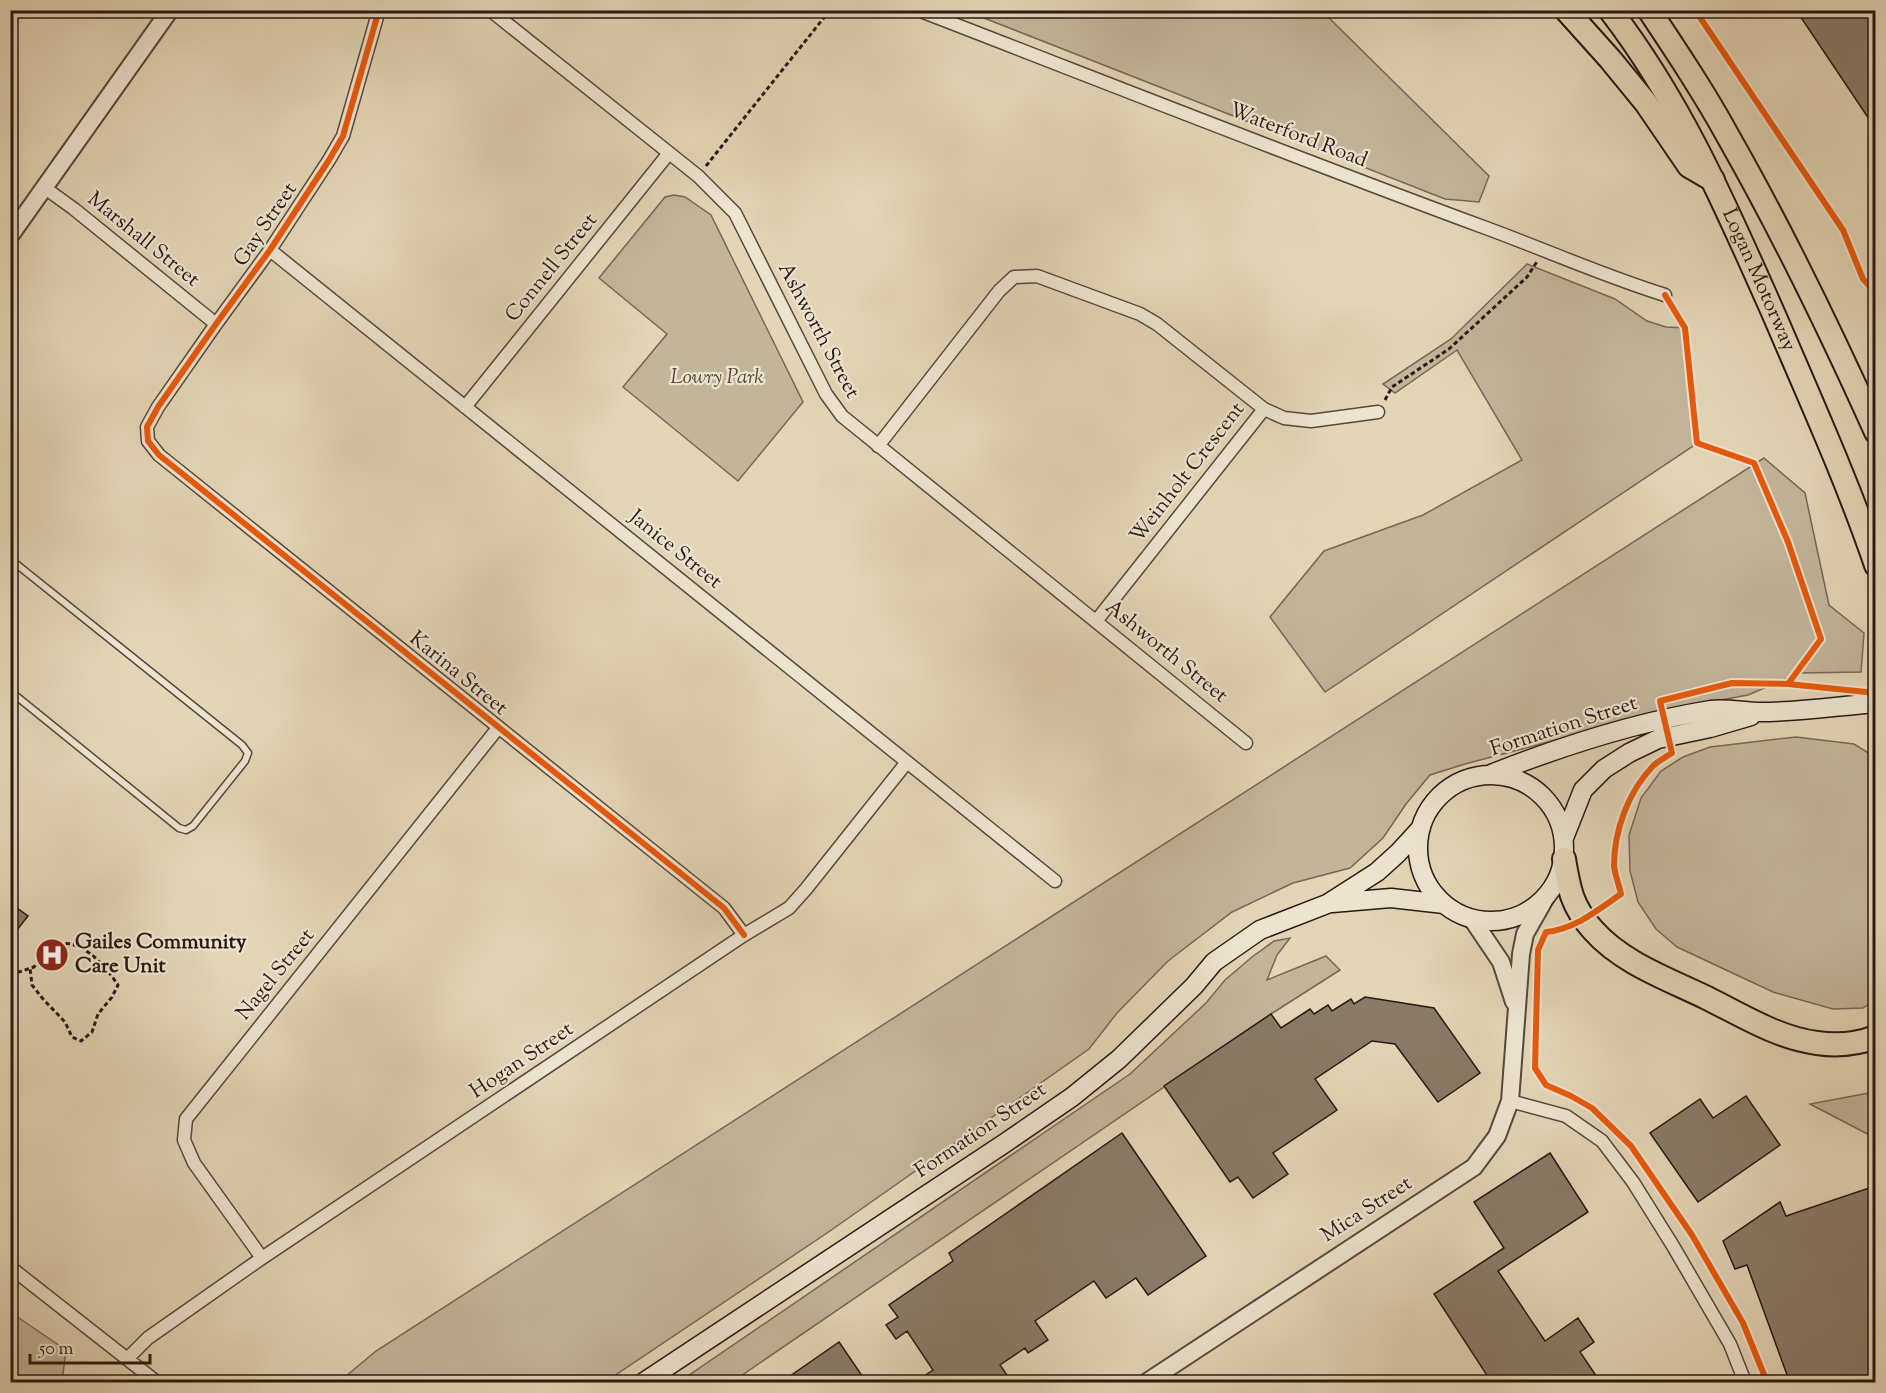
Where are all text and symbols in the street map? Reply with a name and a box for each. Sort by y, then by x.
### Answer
street label: Waterford Road [1224,96,1372,176]
street label: Gay Street [227,177,305,273]
street label: Marshall Street [80,185,206,295]
street label: Logan Motorway [1713,204,1803,357]
street label: Connell Street [499,207,605,329]
street label: Ashworth Street [770,258,866,404]
park label: Lowry Park [670,363,764,393]
street label: Weinholt Crescent [1123,396,1253,550]
street label: Janice Street [621,502,728,597]
street label: Ashworth Street [1098,593,1234,711]
street label: Karina Street [402,625,514,723]
street label: Formation Street [1487,689,1641,765]
street label: Nagel Street [230,923,322,1027]
place label: Gailes Community Care Unit [75,928,247,982]
hospital icon: Gailes Community Care Unit [34,937,70,973]
street label: Hogan Street [464,1015,580,1107]
street label: Formation Street [909,1076,1053,1186]
street label: Mica Street [1316,1169,1418,1251]
scale bar [30,1327,150,1365]
text: 50 m [38,1337,74,1363]

